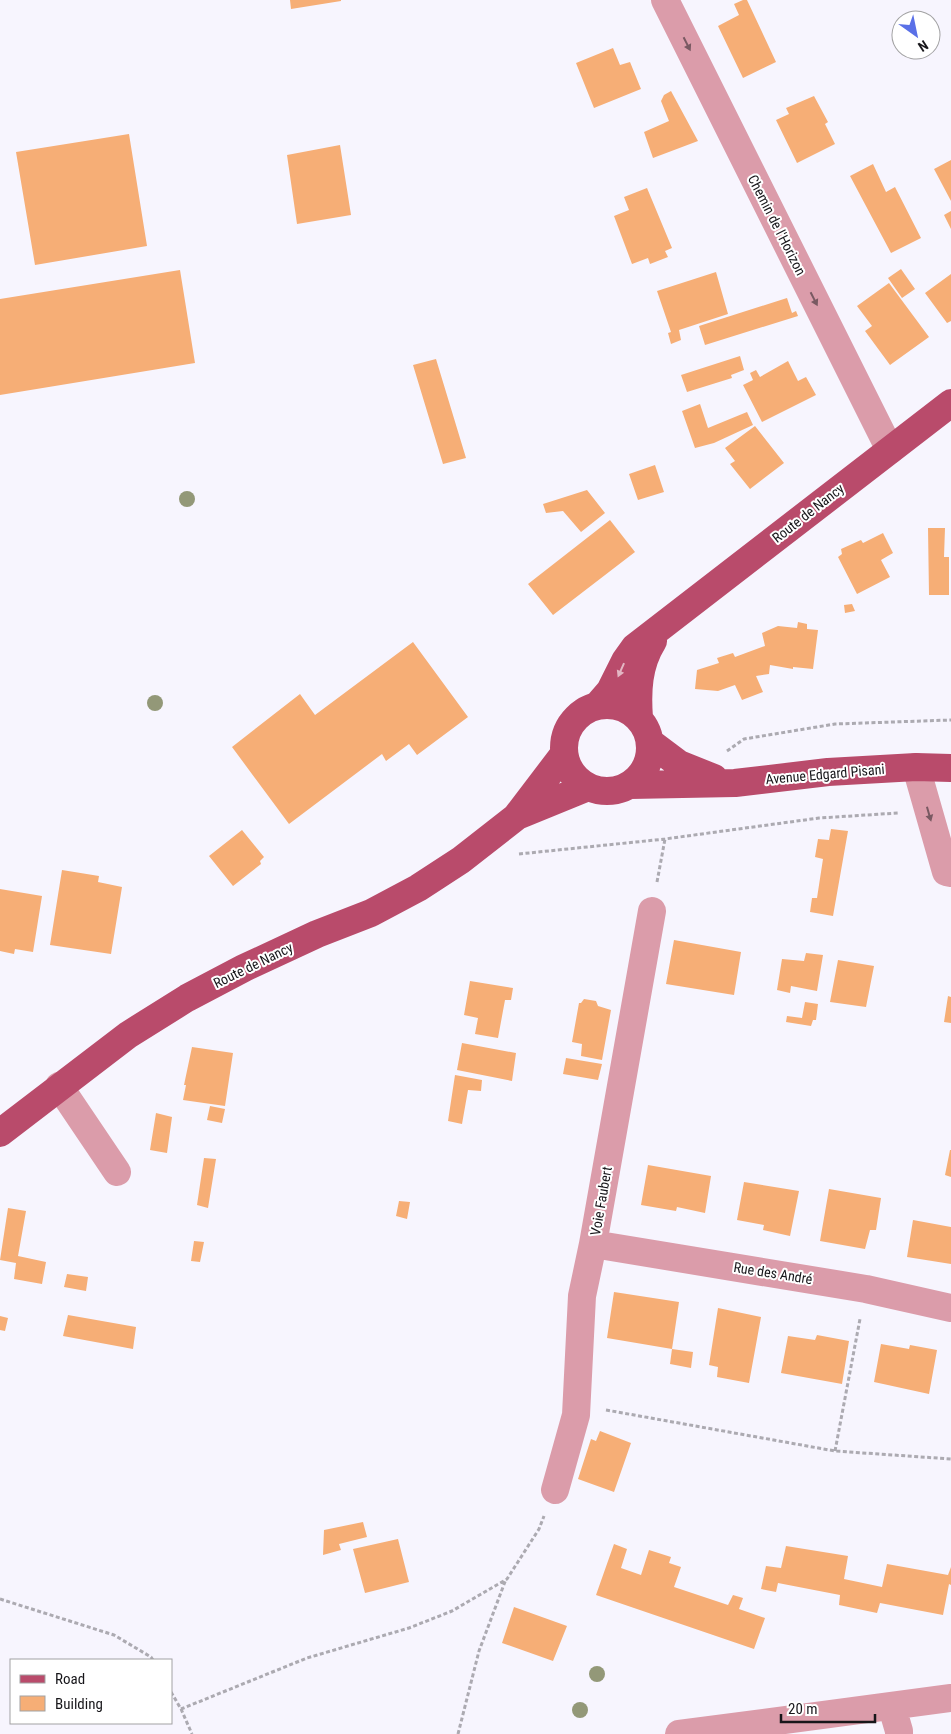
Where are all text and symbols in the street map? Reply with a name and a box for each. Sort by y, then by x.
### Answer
north arrow [891,10,941,60]
one-way arrow [682,36,691,51]
text: N [915,37,931,55]
street label: Chemin de l'Horizon [745,172,809,278]
one-way arrow [810,291,818,306]
street label: Route de Nancy [769,480,847,546]
one-way arrow [616,663,624,677]
street label: Avenue Edgard Pisani [765,761,885,787]
one-way arrow [926,807,934,822]
street label: Route de Nancy [211,939,295,991]
street label: Voie Faubert [587,1165,615,1237]
street label: Rue des André [732,1259,814,1287]
legend [10,1659,172,1724]
text: Road [55,1670,85,1688]
scale bar [781,1692,875,1724]
text: Building [55,1695,103,1713]
text: 20 m [788,1700,818,1718]

